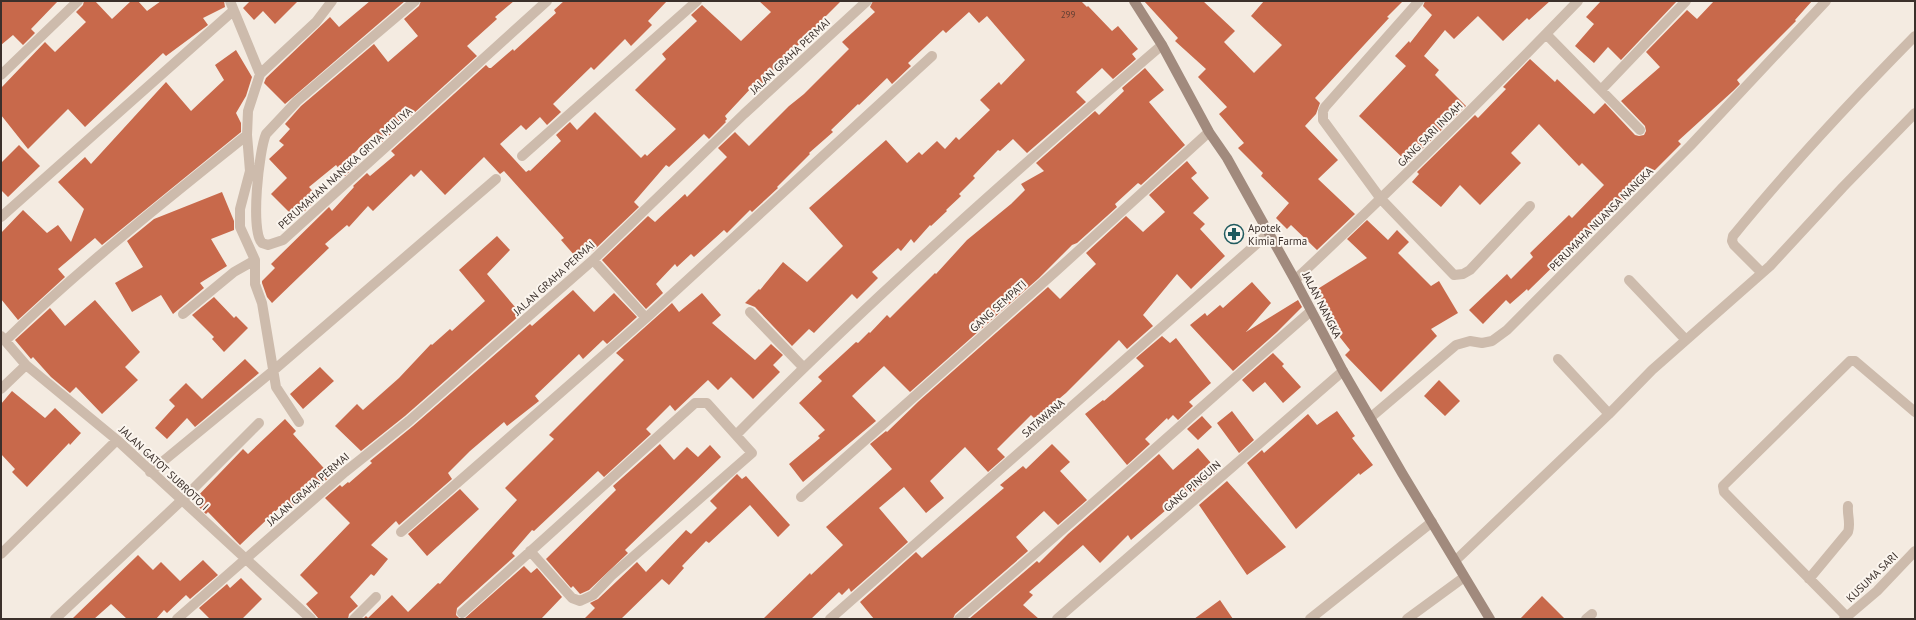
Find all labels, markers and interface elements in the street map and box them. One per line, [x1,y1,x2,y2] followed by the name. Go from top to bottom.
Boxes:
[1061,9,1075,20] house number: 299
[746,15,833,98] street label: JALAN GRAHA PERMAI
[1394,98,1466,170] street label: GANG SARI INDAH
[275,104,415,232] street label: PERUMAHAN NANGKA GRIYA MULIYA
[1546,164,1656,274] street label: PERUMAHA NUANSA NANGKA
[1248,221,1307,248] place label: Apotek Kimia Farma
[1223,223,1245,245] pharmacy icon: Apotek Kimia Farma
[510,238,598,319] street label: JALAN GRAHA PERMAI
[1299,268,1345,341] street label: JALAN NANGKA
[967,277,1029,335] street label: GANG SEMPATI
[1019,395,1068,440] street label: SATAWANA
[116,422,212,513] street label: JALAN GATOT SUBROTO I
[263,449,352,529] street label: JALAN GRAHA PERMAI
[1160,457,1224,515] street label: GANG PINGUIN
[1843,549,1901,605] street label: KUSUMA SARI

